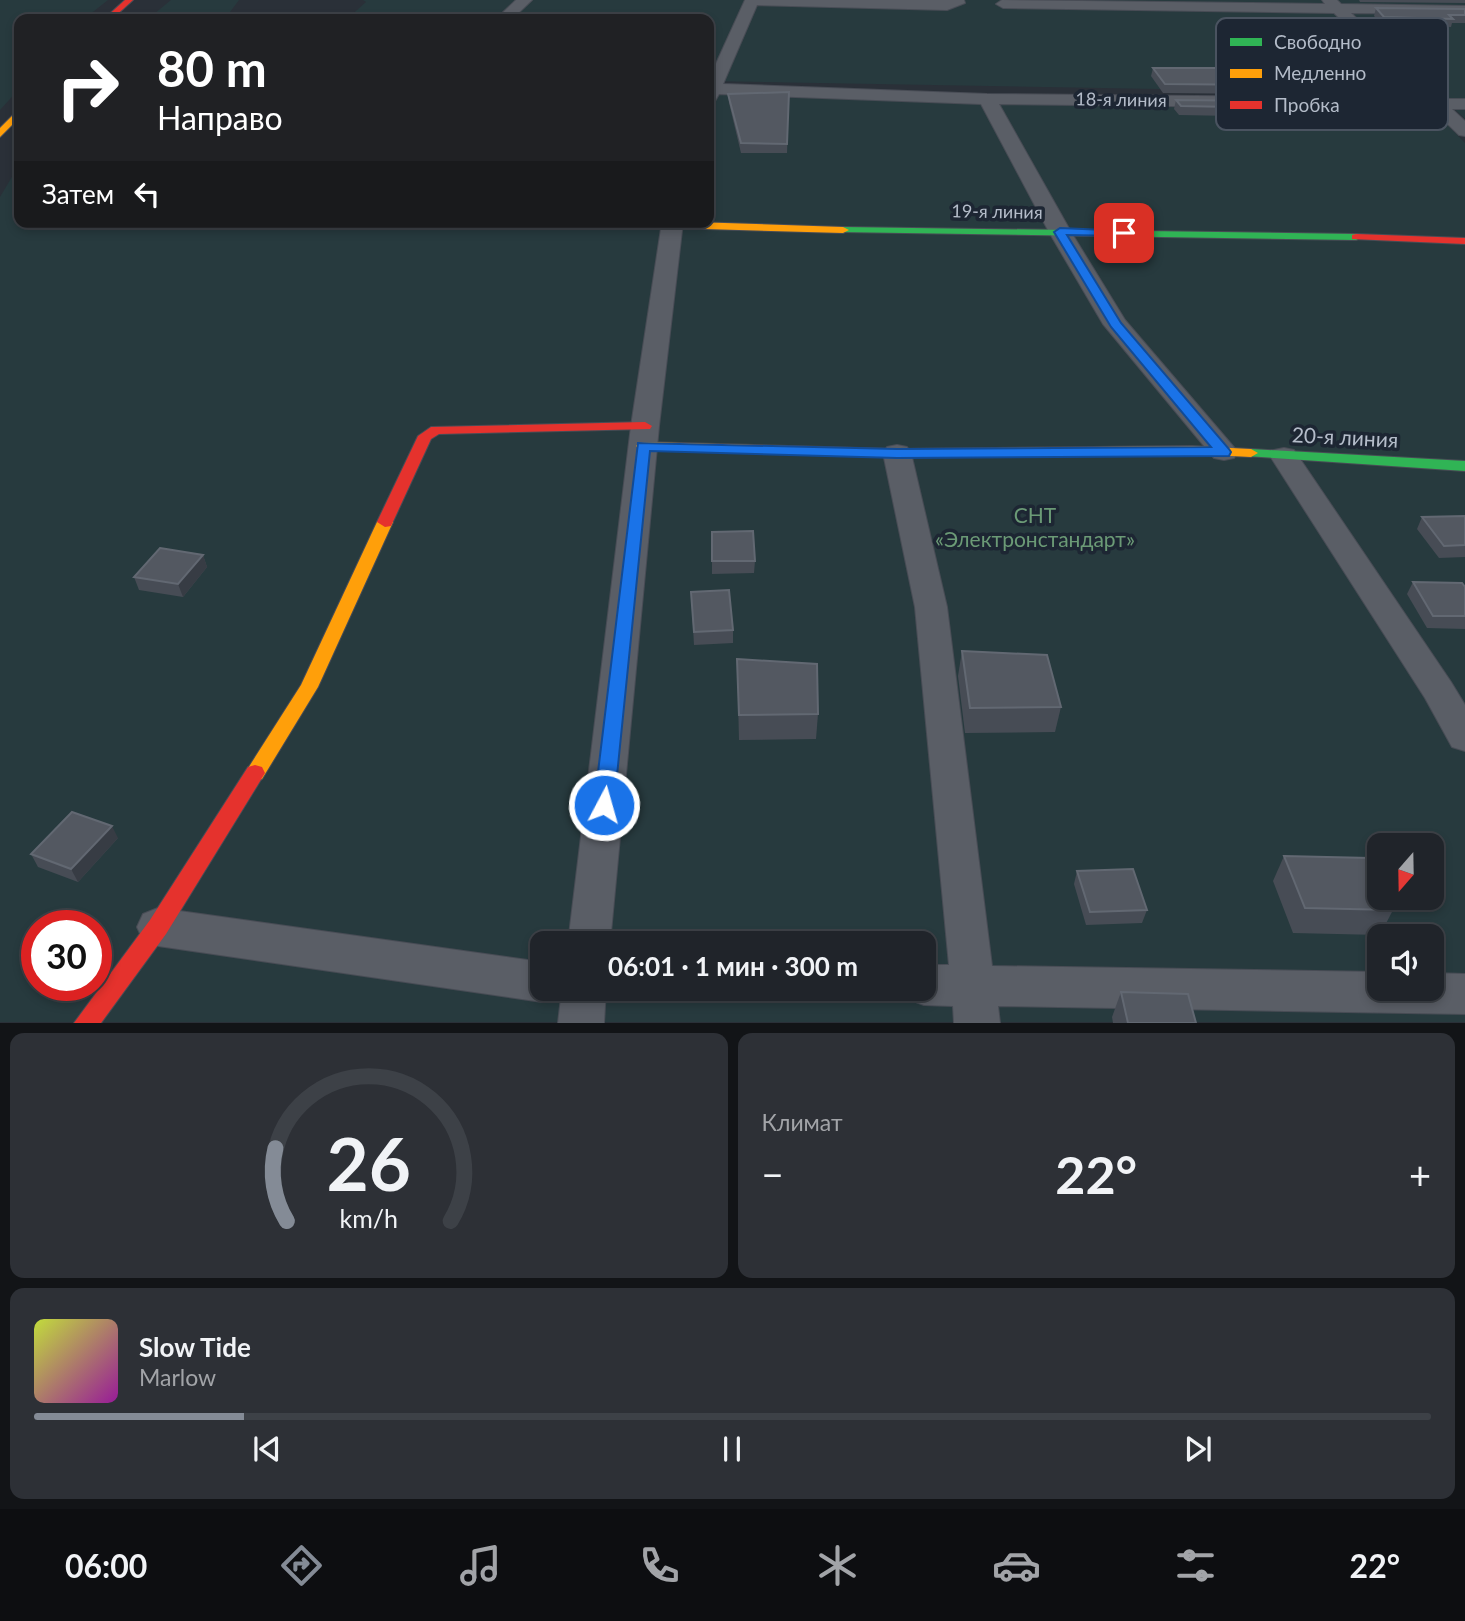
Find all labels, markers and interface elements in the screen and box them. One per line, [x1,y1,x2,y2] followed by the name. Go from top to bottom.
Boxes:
[1216,18,1448,130] legend
[1274,30,1362,53] text: Свободно
[157,39,267,97] text: 80 m
[42,42,133,133] icon: right
[1274,61,1366,84] text: Медленно
[1075,87,1167,111] street label: 18-я линия
[1274,93,1340,116] text: Пробка
[157,98,283,137] text: Направо
[128,175,166,213] icon: left
[42,178,114,210] text: Затем
[951,199,1043,223] street label: 19-я линия
[1094,203,1154,263] pin
[1105,214,1143,252] icon: arrive
[1291,421,1399,452] street label: 20-я линия
[935,502,1135,551] park label: СНТ «Электронстандарт»
[567,768,641,842] position arrow
[1367,833,1444,910] north arrow
[1367,833,1444,1001] map controls
[21,910,112,1001] speed limit sign: 30
[1367,924,1444,1001] button: sound
[608,950,858,982] text: 06:01 · 1 мин · 300 m
[762,1108,843,1136] text: Климат
[327,1120,411,1208] text: 26
[1055,1143,1137,1205] text: 22°
[762,1151,784,1197] text: −
[1409,1151,1431,1197] text: +
[339,1203,398,1233] text: km/h
[139,1331,251,1363] text: Slow Tide
[139,1363,216,1391] text: Marlow
[248,1430,286,1468] icon: previous
[713,1430,751,1468] icon: pause
[1179,1430,1217,1468] icon: next
[277,1541,326,1590] icon: directions
[456,1541,505,1590] icon: music
[635,1541,684,1590] icon: phone
[813,1541,862,1590] icon: climate
[992,1541,1041,1590] icon: car
[1171,1541,1220,1590] icon: filters
[65,1546,147,1585] text: 06:00
[1350,1546,1400,1585] text: 22°

